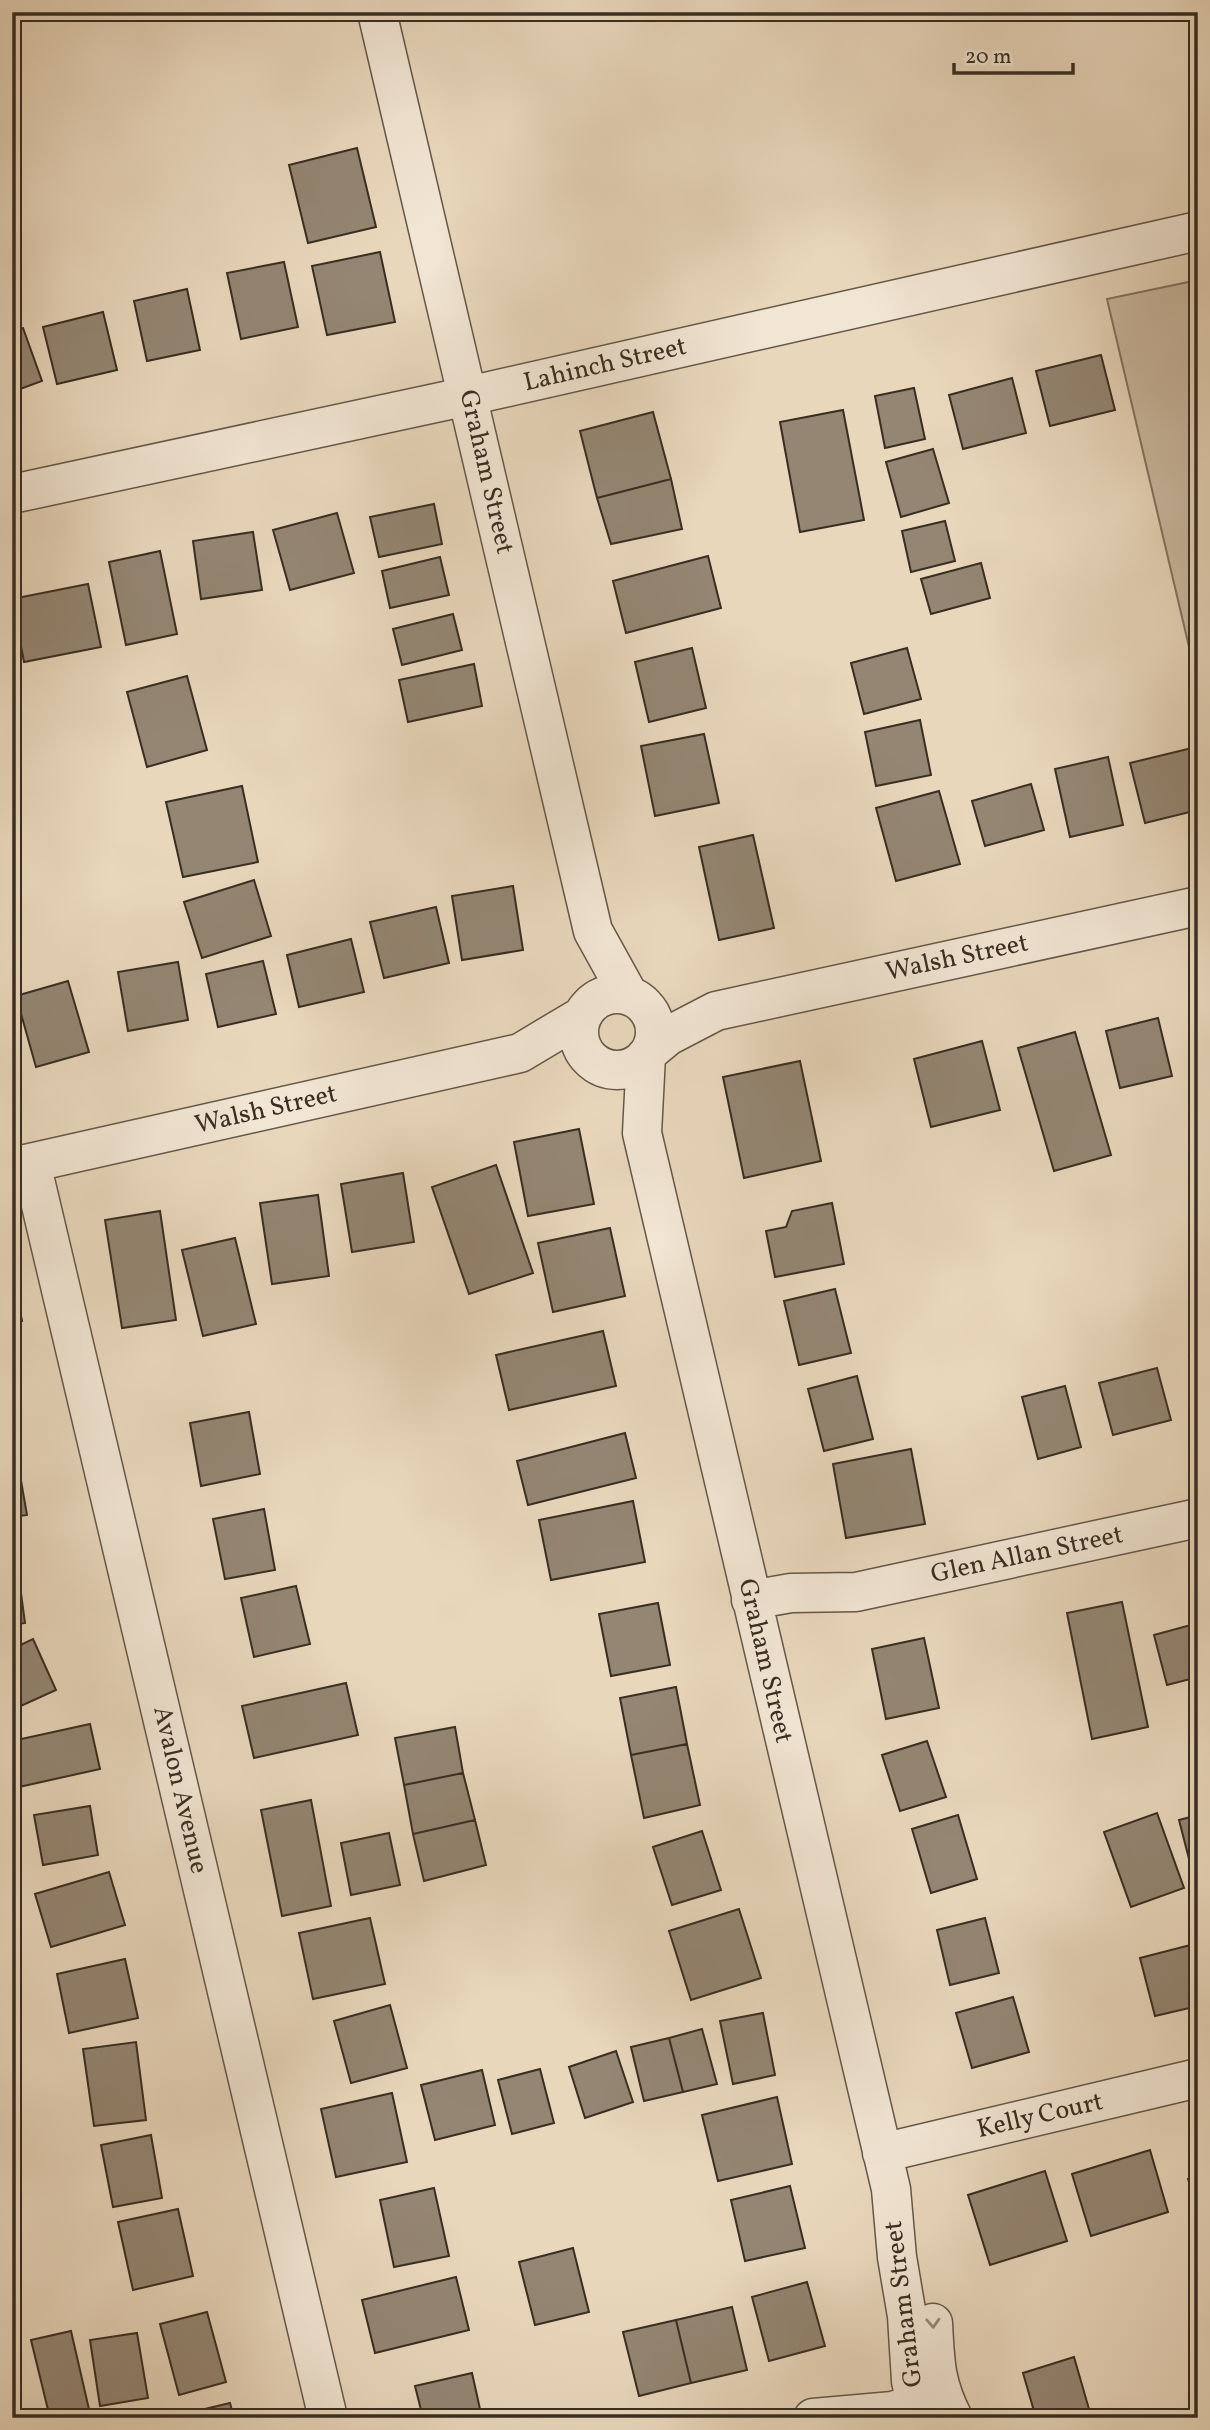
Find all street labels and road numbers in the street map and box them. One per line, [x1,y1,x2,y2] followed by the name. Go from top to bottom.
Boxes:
[520,329,690,401] street label: Lahinch Street
[450,386,522,558] street label: Graham Street
[882,925,1032,991] street label: Walsh Street
[191,1076,341,1144] street label: Walsh Street
[928,1517,1126,1593] street label: Glen Allan Street
[729,1575,801,1747] street label: Graham Street
[143,1703,217,1877] street label: Avalon Avenue
[973,2084,1107,2148] street label: Kelly Court
[876,2219,932,2389] street label: Graham Street

